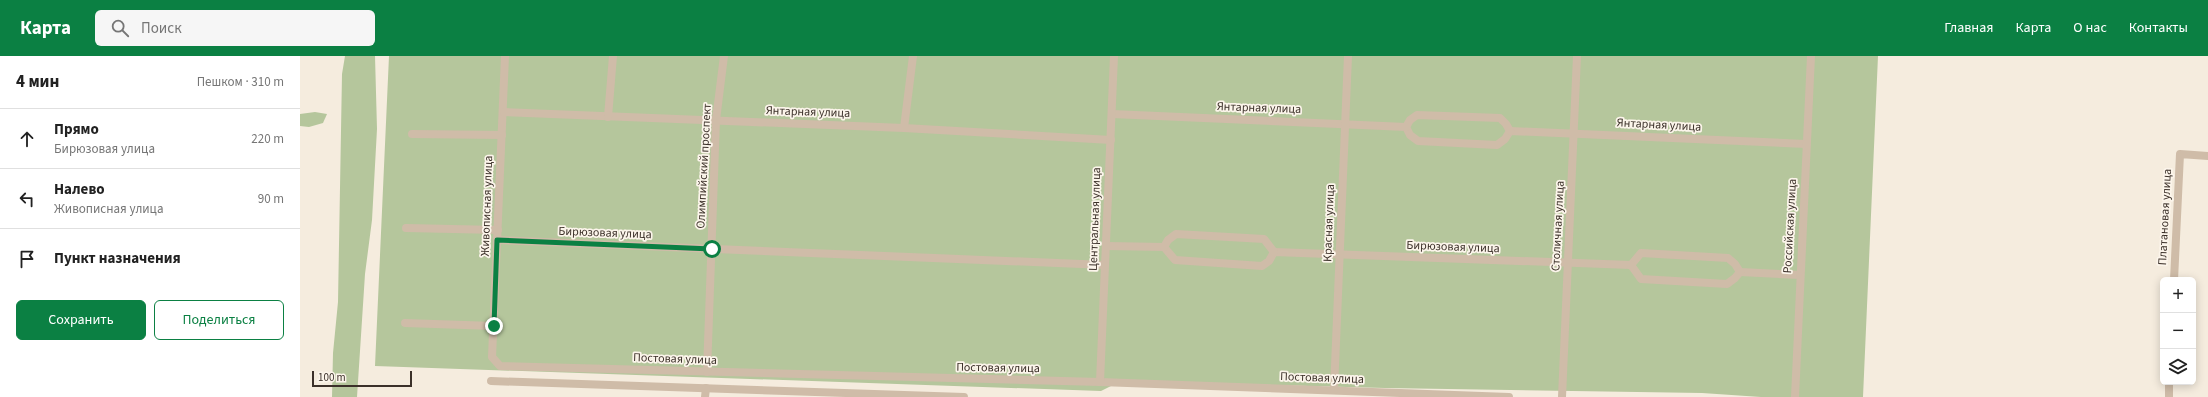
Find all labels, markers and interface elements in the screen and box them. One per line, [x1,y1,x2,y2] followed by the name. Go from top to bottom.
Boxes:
[95,10,375,46] search box
[20,15,71,42] text: Карта
[109,17,131,39] icon: search
[141,18,182,39] text: Поиск
[1944,18,1993,38] text: Главная
[2015,18,2051,38] text: Карта
[2073,18,2107,38] text: О нас
[2129,18,2188,38] text: Контакты
[16,70,59,94] text: 4 мин
[197,73,284,91] text: Пешком · 310 m
[1216,98,1302,118] street label: Янтарная улица
[765,102,851,122] street label: Янтарная улица
[692,103,716,229] street label: Олимпийский проспект
[1616,114,1702,136] street label: Янтарная улица
[54,119,99,140] text: Прямо
[16,128,38,150] icon: ahead
[251,130,284,148] text: 220 m
[54,140,155,158] text: Бирюзовая улица
[477,155,497,257] street label: Живописная улица
[1085,167,1105,271] street label: Центральная улица
[2154,168,2176,266] street label: Платановая улица
[1779,178,1801,274] street label: Российская улица
[54,179,105,200] text: Налево
[1547,180,1569,272] street label: Столичная улица
[1319,184,1339,262] street label: Красная улица
[16,188,38,210] icon: left
[258,190,284,208] text: 90 m
[54,200,163,218] text: Живописная улица
[558,223,652,243] street label: Бирюзовая улица
[1406,237,1500,257] street label: Бирюзовая улица
[703,240,721,258] route start
[16,248,38,270] icon: arrive
[54,248,181,269] text: Пункт назначения
[2160,277,2196,385] map controls
[2160,277,2196,313] button: +
[16,300,146,340] button: Сохранить
[154,300,284,340] button: Поделиться
[2160,313,2196,349] button: −
[485,317,503,335] route end
[633,349,717,369] street label: Постовая улица
[2160,349,2196,385] button: layers
[956,359,1040,377] street label: Постовая улица
[1280,368,1364,388] street label: Постовая улица
[312,369,412,388] scale bar
[318,370,346,385] text: 100 m

